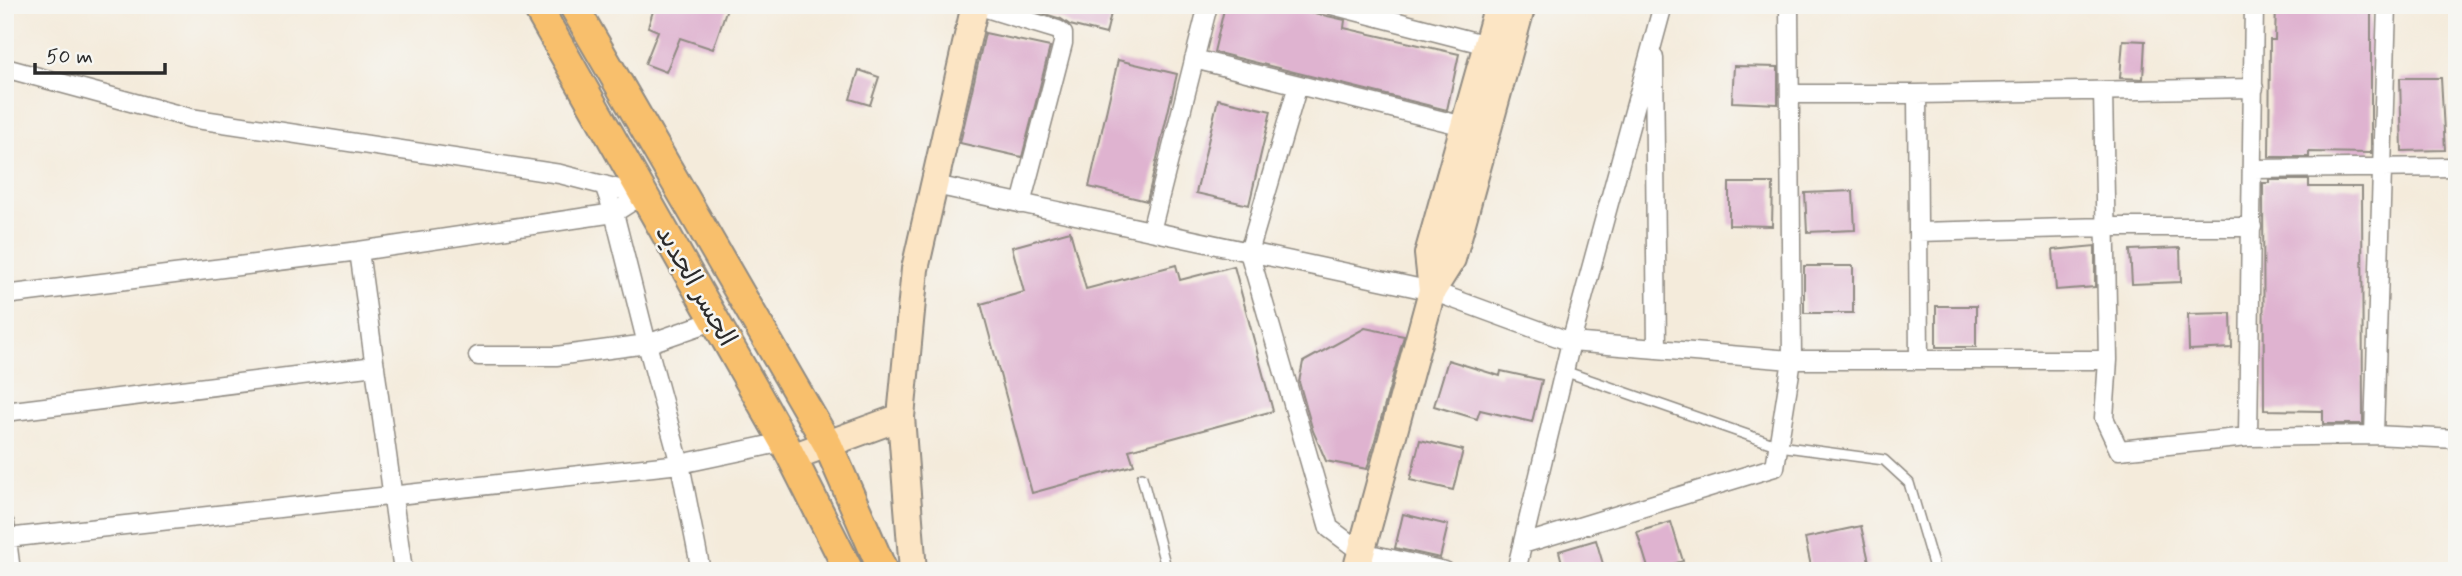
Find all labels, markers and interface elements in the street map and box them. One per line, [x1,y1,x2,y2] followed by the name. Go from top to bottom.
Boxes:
[35,32,164,76] scale bar
[46,43,93,71] text: 50 m
[646,219,744,353] street label: الجسر الجديد

